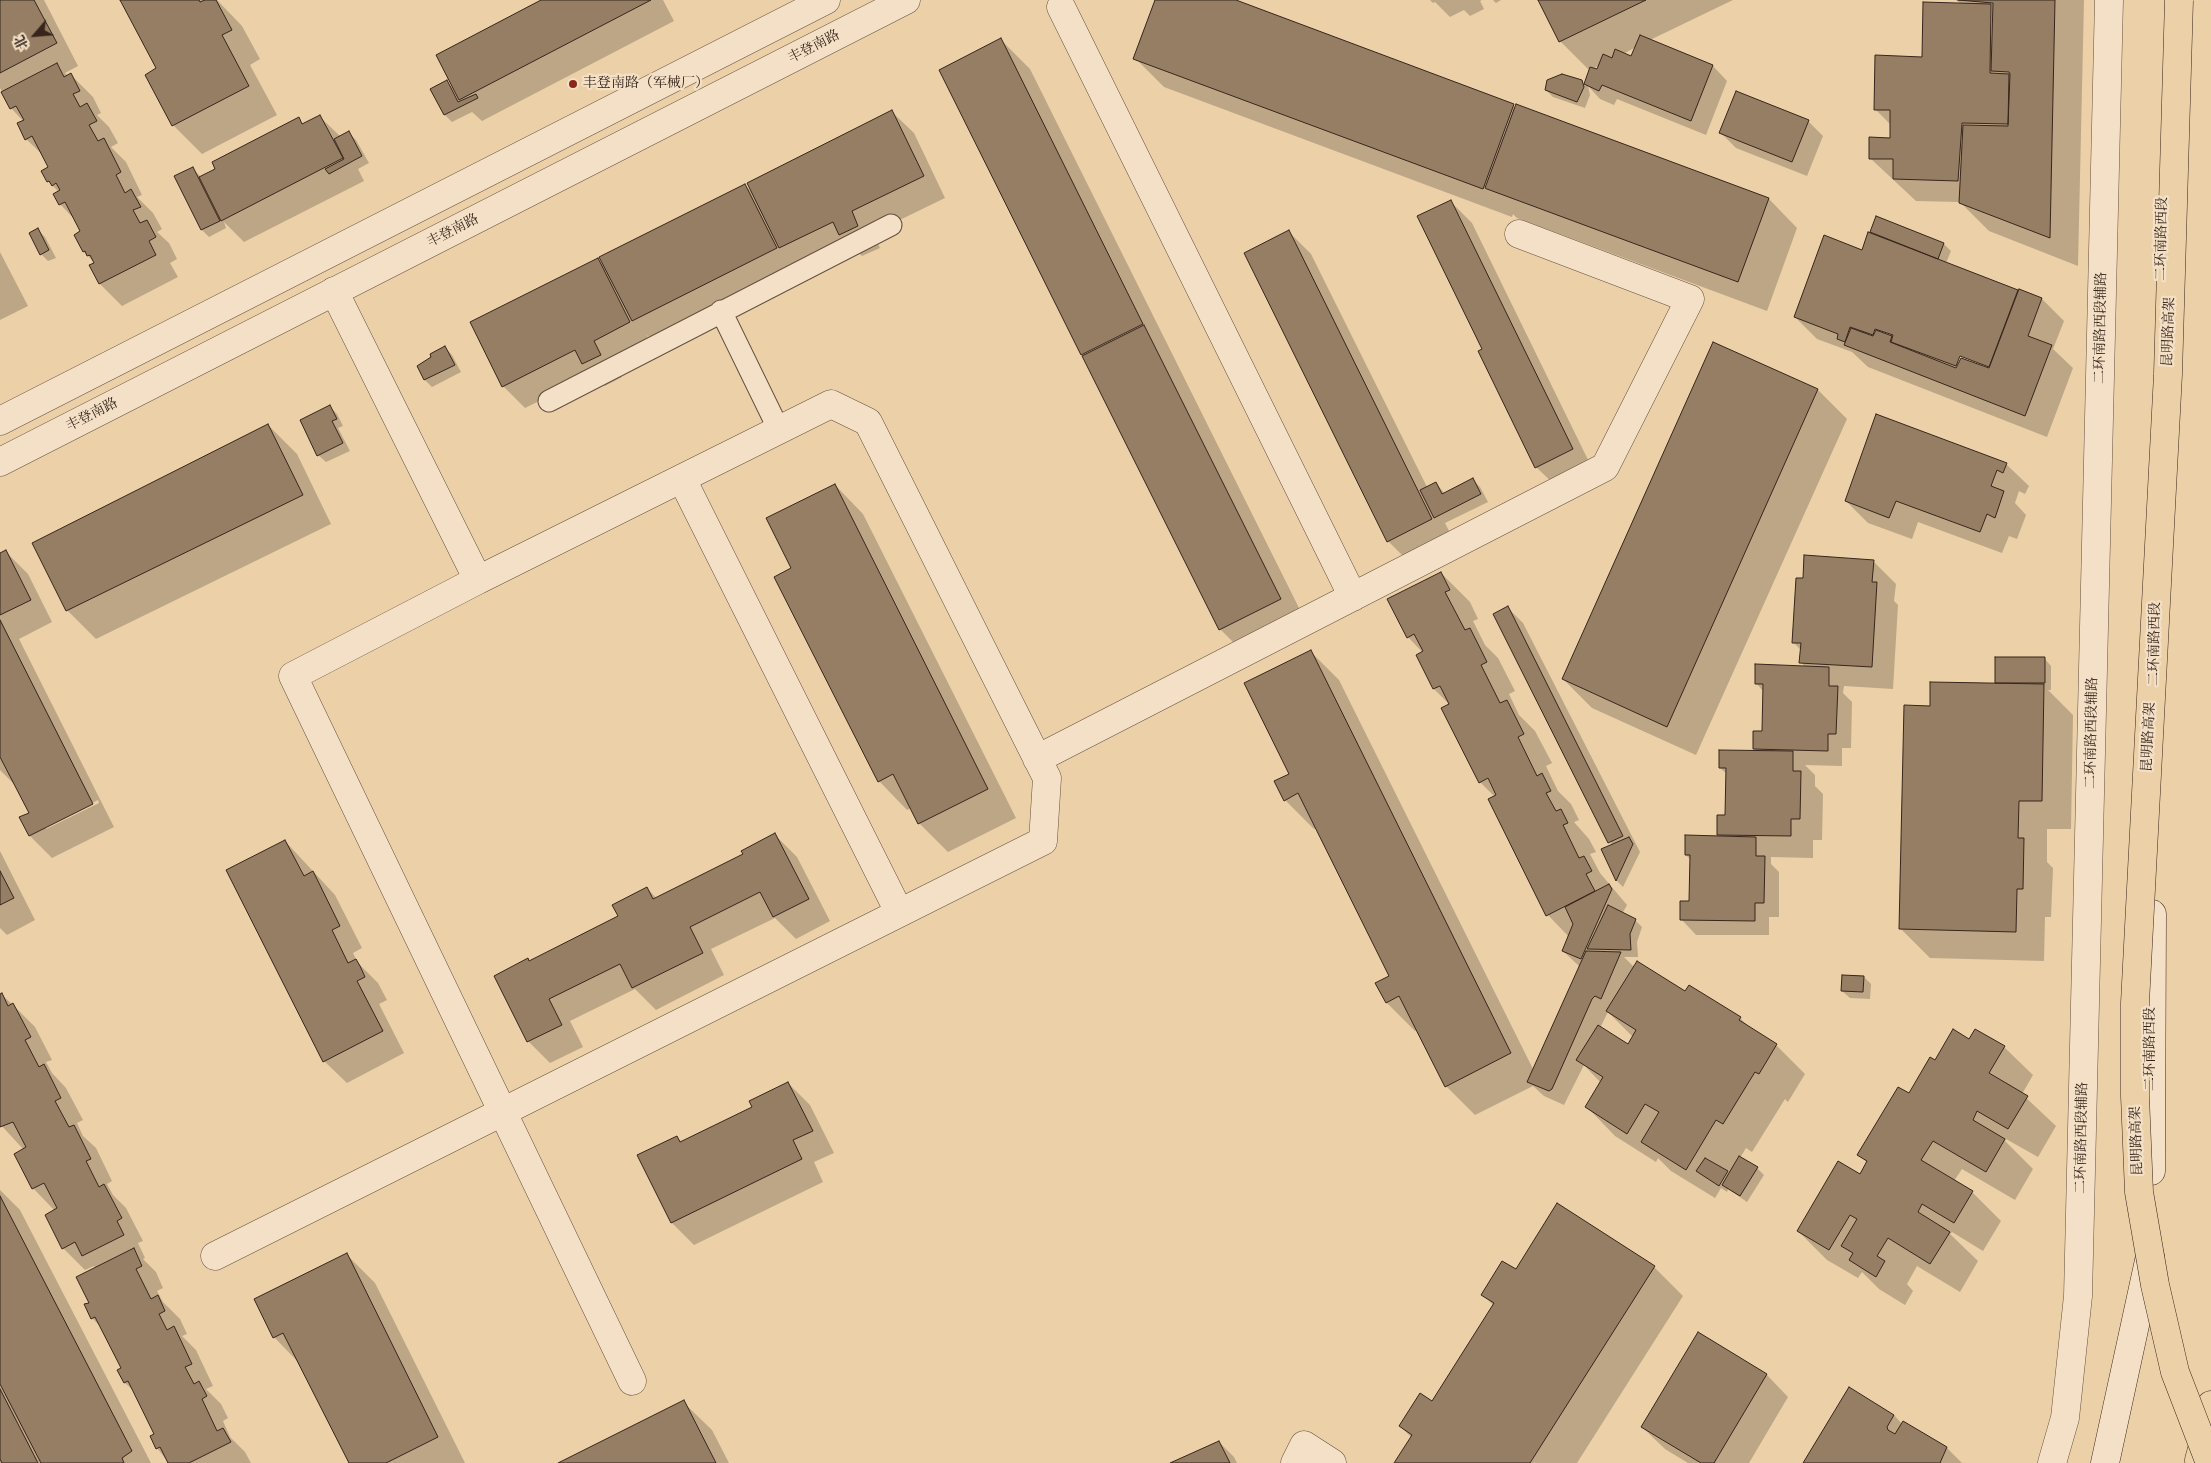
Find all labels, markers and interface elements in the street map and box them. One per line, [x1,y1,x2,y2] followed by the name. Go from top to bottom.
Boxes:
[10,10,60,60] north arrow
[785,27,843,67] street label: 丰登南路
[10,32,32,52] text: 北
[583,76,709,92] place label: 丰登南路（军械厂）
[567,78,579,90] marker: 丰登南路（军械厂）
[2153,197,2171,281] street label: 二环南路西段
[424,211,482,251] street label: 丰登南路
[2092,272,2110,384] street label: 二环南路西段辅路
[2159,297,2179,367] street label: 昆明路高架
[63,395,121,435] street label: 丰登南路
[2146,602,2164,686] street label: 二环南路西段
[2083,677,2101,789] street label: 二环南路西段辅路
[2139,702,2159,772] street label: 昆明路高架
[2143,1007,2159,1091] street label: 二环南路西段
[2073,1082,2091,1194] street label: 二环南路西段辅路
[2127,1106,2147,1176] street label: 昆明路高架

